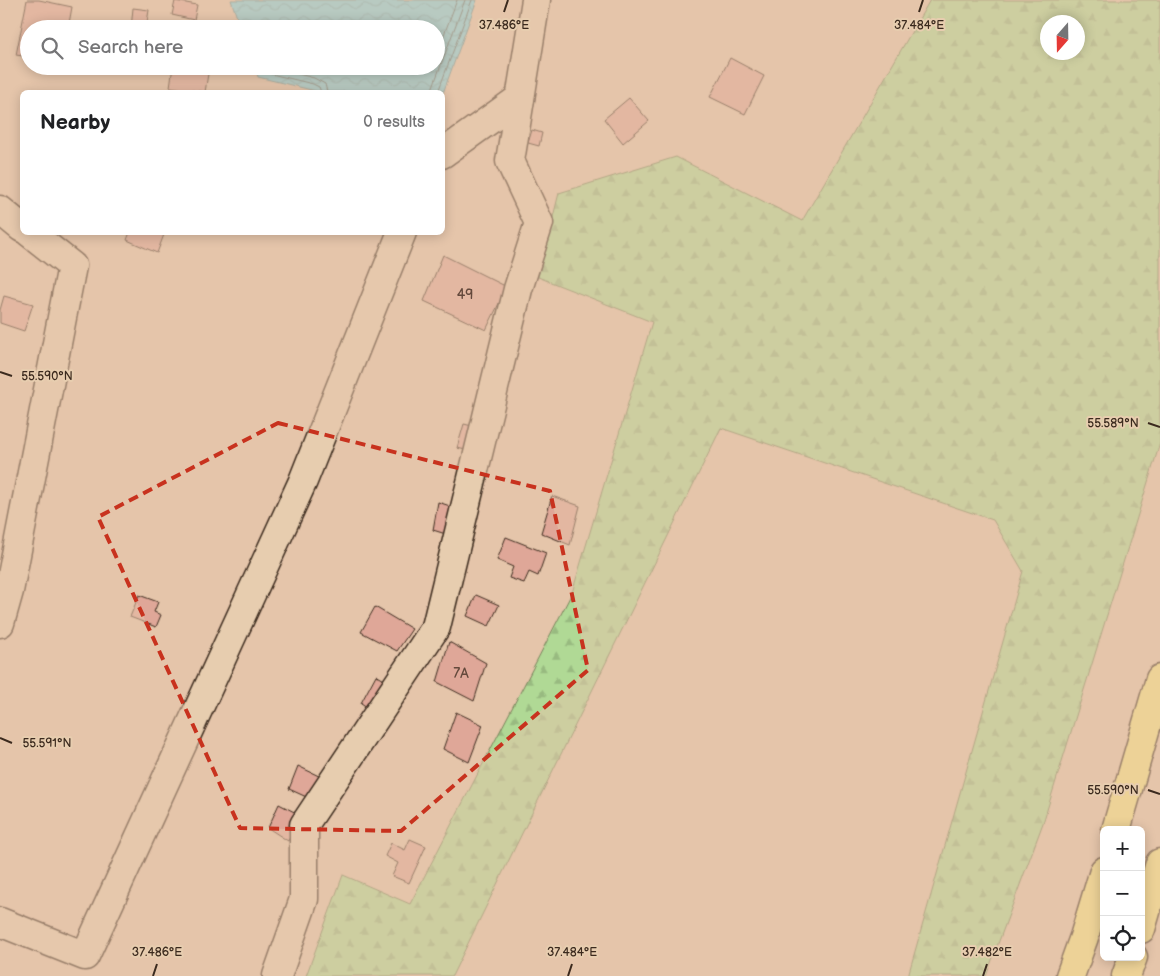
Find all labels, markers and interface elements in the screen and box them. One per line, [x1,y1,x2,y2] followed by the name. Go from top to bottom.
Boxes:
[1040,15,1085,60] north arrow
[479,18,529,33] text: 37.486°E
[894,18,944,33] text: 37.484°E
[20,20,445,75] search box
[38,34,66,62] icon: search
[78,36,183,59] text: Search here
[40,110,110,135] text: Nearby
[363,113,425,132] text: 0 results
[457,286,473,303] house number: 49
[21,369,73,384] text: 55.590°N
[1087,416,1139,431] text: 55.589°N
[453,665,469,682] house number: 7А
[22,736,72,751] text: 55.591°N
[1087,783,1139,798] text: 55.590°N
[1100,826,1145,961] map controls
[1100,826,1145,871] button: +
[1100,871,1145,916] button: −
[1100,916,1145,961] button: locate
[132,945,182,960] text: 37.486°E
[547,945,597,960] text: 37.484°E
[962,945,1012,960] text: 37.482°E

